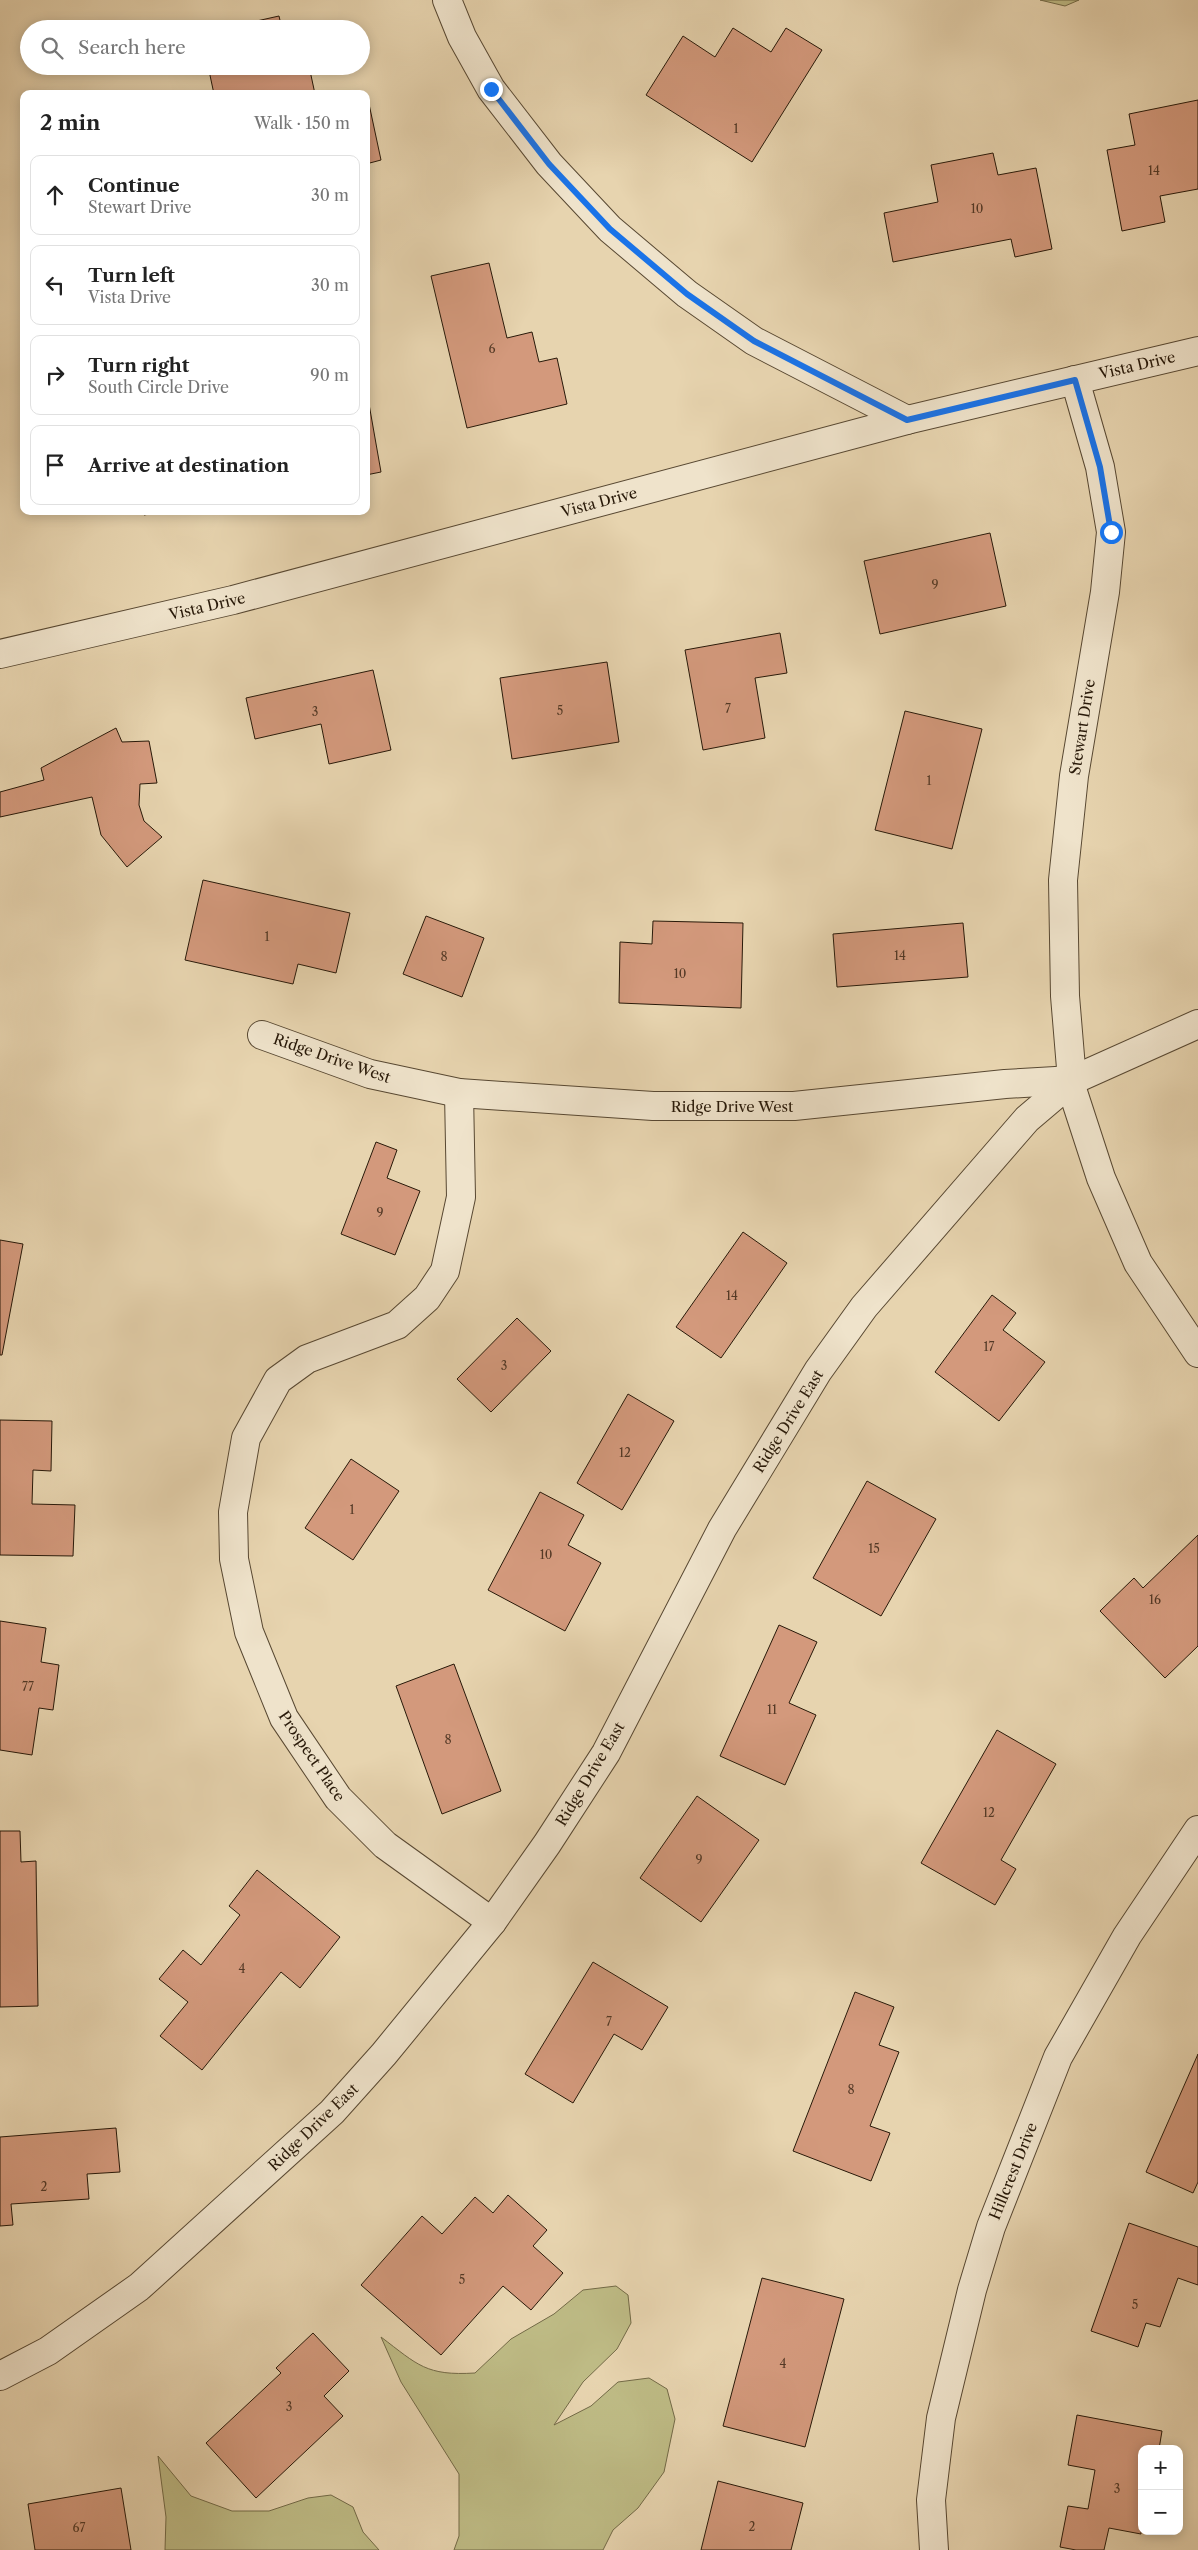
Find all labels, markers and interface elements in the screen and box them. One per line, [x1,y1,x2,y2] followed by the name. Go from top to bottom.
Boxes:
[20,20,370,75] search box
[38,34,66,62] icon: search
[78,36,186,59] text: Search here
[480,78,503,101] route end
[40,110,100,135] text: 2 min
[254,113,350,133] text: Walk · 150 m
[733,121,739,136] house number: 1
[1148,163,1160,178] house number: 14
[88,174,180,197] text: Continue
[41,181,69,209] icon: ahead
[311,185,349,205] text: 30 m
[88,197,191,217] text: Stewart Drive
[971,201,983,216] house number: 10
[88,264,175,287] text: Turn left
[41,271,69,299] icon: left
[311,275,349,295] text: 30 m
[88,287,171,307] text: Vista Drive
[488,341,496,356] house number: 6
[1096,347,1177,383] street label: Vista Drive
[88,354,189,377] text: Turn right
[41,361,69,389] icon: right
[310,365,349,385] text: 90 m
[88,377,229,397] text: South Circle Drive
[41,451,69,479] icon: arrive
[88,454,289,477] text: Arrive at destination
[558,483,639,522] street label: Vista Drive
[1100,521,1123,544] route start
[931,577,939,592] house number: 9
[166,588,247,624] street label: Vista Drive
[1065,678,1099,776] street label: Stewart Drive
[725,701,731,716] house number: 7
[557,703,563,718] house number: 5
[312,704,318,719] house number: 3
[926,773,932,788] house number: 1
[264,929,270,944] house number: 1
[894,948,906,963] house number: 14
[440,949,448,964] house number: 8
[674,966,686,981] house number: 10
[271,1029,394,1087] street label: Ridge Drive West
[671,1097,794,1116] street label: Ridge Drive West
[376,1205,384,1220] house number: 9
[726,1288,738,1303] house number: 14
[984,1339,995,1354] house number: 17
[501,1358,507,1373] house number: 3
[749,1365,828,1476] street label: Ridge Drive East
[619,1445,631,1460] house number: 12
[349,1502,355,1517] house number: 1
[868,1541,880,1556] house number: 15
[540,1547,552,1562] house number: 10
[1149,1592,1161,1607] house number: 16
[22,1679,34,1694] house number: 77
[767,1702,777,1717] house number: 11
[275,1707,349,1805] street label: Prospect Place
[551,1718,629,1829] street label: Ridge Drive East
[444,1732,452,1747] house number: 8
[983,1805,995,1820] house number: 12
[695,1852,703,1867] house number: 9
[239,1961,246,1976] house number: 4
[606,2014,612,2029] house number: 7
[264,2079,362,2175] street label: Ridge Drive East
[847,2082,855,2097] house number: 8
[985,2119,1041,2223] street label: Hillcrest Drive
[41,2179,48,2194] house number: 2
[459,2272,465,2287] house number: 5
[1132,2297,1138,2312] house number: 5
[780,2356,787,2371] house number: 4
[286,2399,292,2414] house number: 3
[1138,2445,1183,2535] map controls
[1138,2445,1183,2490] button: +
[1114,2481,1120,2496] house number: 3
[1138,2490,1183,2535] button: −
[749,2519,756,2534] house number: 2
[73,2520,85,2535] house number: 67

